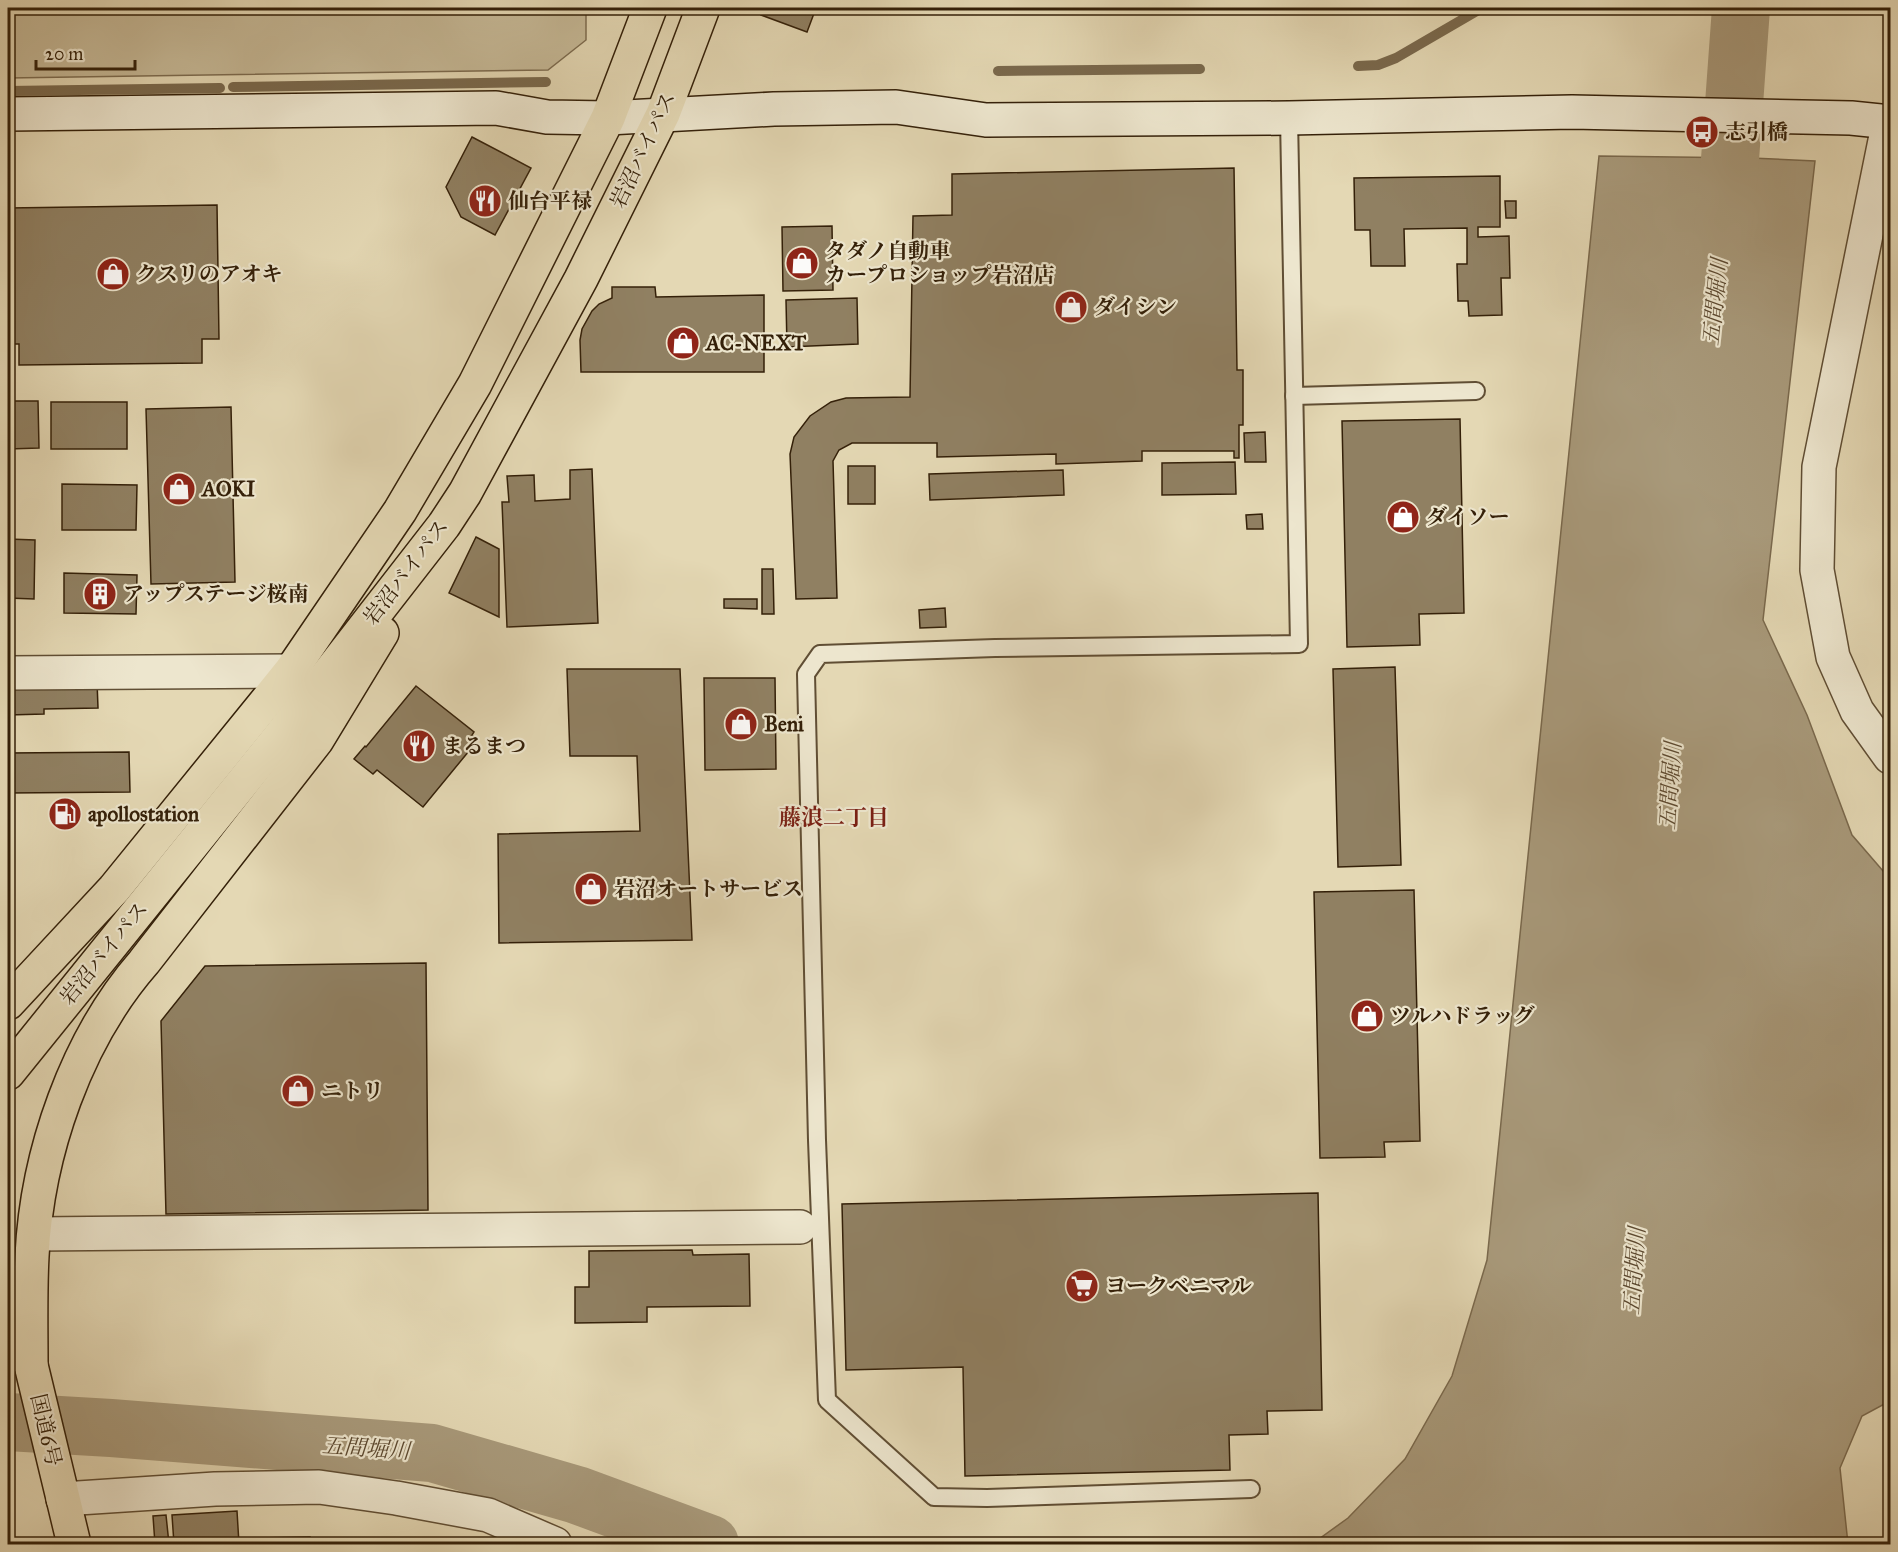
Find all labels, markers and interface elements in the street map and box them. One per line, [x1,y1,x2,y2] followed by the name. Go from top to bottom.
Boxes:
[36,33,135,71] scale bar
[45,43,83,65] text: 20 m
[605,88,681,212] street label: 岩沼バイパス
[1684,114,1720,150] bus stop icon: 志引橋
[1725,119,1788,145] place label: 志引橋
[467,183,503,219] restaurant icon: 仙台平禄
[508,188,592,214] place label: 仙台平禄
[825,238,1055,288] place label: タダノ自動車 カープロショップ岩沼店
[784,245,820,281] shop icon: タダノ自動車 カープロショップ岩沼店
[1697,255,1733,347] water label: 五間堀川
[95,256,131,292] shop icon: クスリのアオキ
[136,261,283,287] place label: クスリのアオキ
[1053,289,1089,325] shop icon: ダイシン
[1094,294,1177,320] place label: ダイシン
[665,325,701,361] shop icon: AC-NEXT
[704,330,807,356] place label: AC-NEXT
[161,471,197,507] shop icon: AOKI
[200,476,255,502] place label: AOKI
[1385,499,1421,535] shop icon: ダイソー
[1426,504,1510,530] place label: ダイソー
[358,514,454,630] street label: 岩沼バイパス
[82,576,118,612] building icon: アップステージ桜南
[123,581,309,607] place label: アップステージ桜南
[723,706,759,742] shop icon: Beni
[764,711,804,737] place label: Beni
[401,728,437,764] restaurant icon: まるまつ
[442,733,526,759] place label: まるまつ
[1653,739,1687,831] water label: 五間堀川
[47,796,83,832] fuel station icon: apollostation
[88,801,200,827] place label: apollostation
[779,804,889,831] district label: 藤浪二丁目
[573,871,609,907] shop icon: 岩沼オートサービス
[614,876,803,902] place label: 岩沼オートサービス
[54,896,154,1010] street label: 岩沼バイパス
[1349,998,1385,1034] shop icon: ツルハドラッグ
[1390,1003,1535,1029] place label: ツルハドラッグ
[280,1073,316,1109] shop icon: ニトリ
[321,1078,384,1104] place label: ニトリ
[1617,1224,1651,1316] water label: 五間堀川
[1064,1268,1100,1304] supermarket icon: ヨークベニマル
[1105,1273,1252,1299] place label: ヨークベニマル
[25,1391,67,1469] street label: 国道6号
[321,1431,413,1465] water label: 五間堀川

